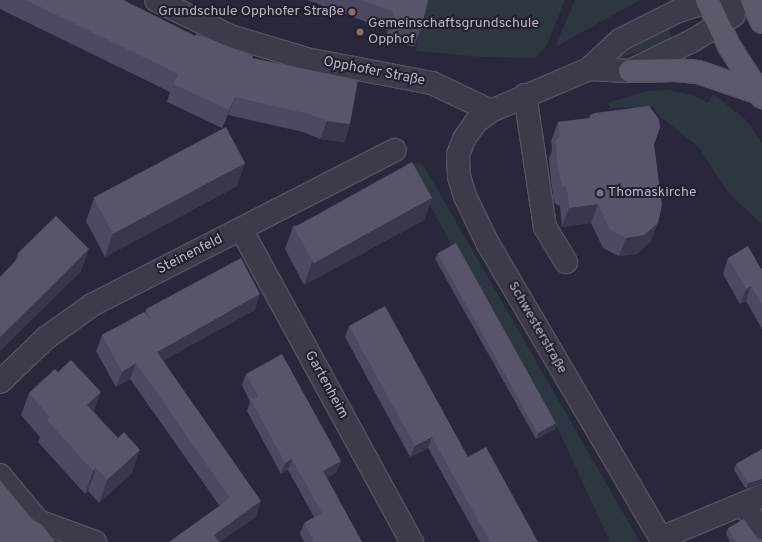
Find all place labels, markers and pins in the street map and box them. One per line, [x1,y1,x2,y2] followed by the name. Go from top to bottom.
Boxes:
[158,4,344,20] place label: Grundschule Opphofer Straße
[347,7,357,17] marker: Grundschule Opphofer Straße
[368,16,539,48] place label: Gemeinschaftsgrundschule Opphof
[355,27,365,37] marker: Gemeinschaftsgrundschule Opphof
[608,185,697,201] place label: Thomaskirche
[595,188,605,198] marker: Thomaskirche

